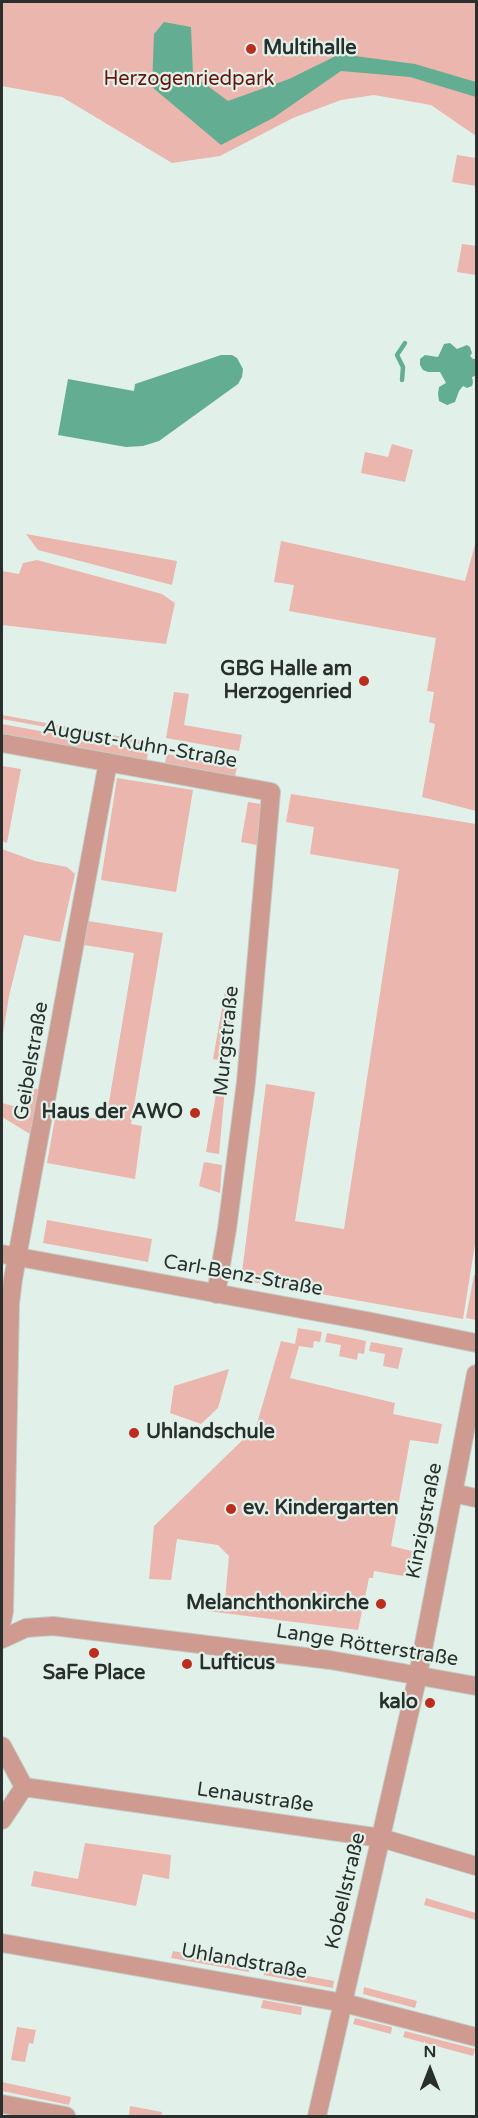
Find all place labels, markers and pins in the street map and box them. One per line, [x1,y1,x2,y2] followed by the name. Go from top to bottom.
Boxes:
[263,37,357,61] place label: Multihalle
[244,42,258,56] marker: Multihalle
[220,658,352,705] place label: GBG Halle am Herzogenried
[357,674,371,688] marker: GBG Halle am Herzogenried
[42,1101,183,1125] place label: Haus der AWO
[188,1106,202,1120] marker: Haus der AWO
[146,1421,275,1445] place label: Uhlandschule
[127,1426,141,1440] marker: Uhlandschule
[243,1497,399,1521] place label: ev. Kindergarten
[224,1502,238,1516] marker: ev. Kindergarten
[186,1592,369,1616] place label: Melanchthonkirche
[374,1597,388,1611] marker: Melanchthonkirche
[87,1646,101,1660] marker: SaFe Place
[199,1652,275,1676] place label: Lufticus
[180,1657,194,1671] marker: Lufticus
[43,1662,145,1686] place label: SaFe Place
[379,1691,418,1715] place label: kalo
[423,1696,437,1710] marker: kalo

